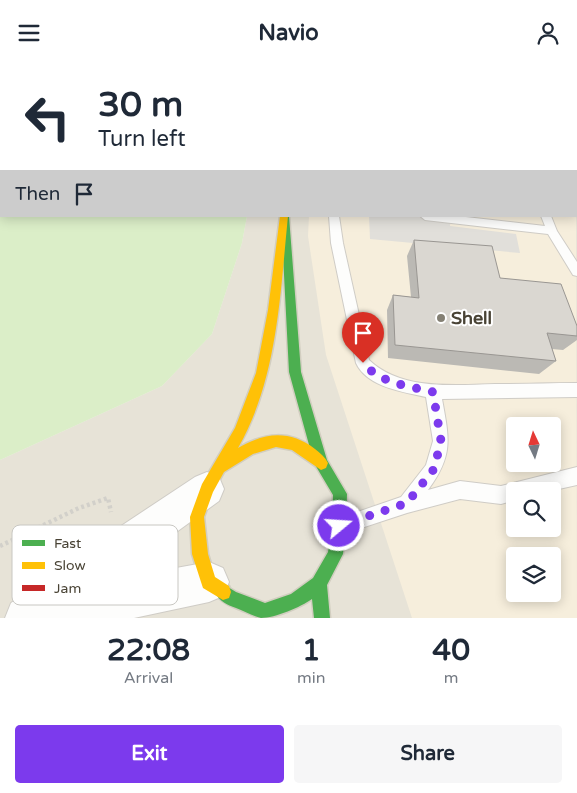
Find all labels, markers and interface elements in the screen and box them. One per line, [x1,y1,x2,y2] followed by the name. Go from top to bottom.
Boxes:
[15,19,43,47] icon: menu
[534,19,562,47] icon: person
[258,20,319,46] text: Navio
[98,84,183,126] text: 30 m
[15,85,80,150] icon: left
[98,126,186,152] text: Turn left
[70,180,98,208] icon: arrive
[15,183,60,205] text: Then
[451,307,492,329] place label: Shell
[342,312,384,363] pin
[435,312,447,324] marker: Shell
[349,319,377,347] icon: arrive
[506,417,561,473] north arrow
[506,417,561,602] map controls
[506,482,561,537] button: search
[312,499,364,551] position arrow
[12,525,178,605] legend
[54,535,82,552] text: Fast
[506,547,561,602] button: layers
[54,557,86,574] text: Slow
[54,580,81,597] text: Jam
[107,632,190,669] text: 22:08
[302,632,321,669] text: 1
[432,632,470,669] text: 40
[124,668,173,688] text: Arrival
[297,668,325,688] text: min
[444,668,459,688] text: m
[15,725,284,783] button: Exit
[294,725,562,783] button: Share

